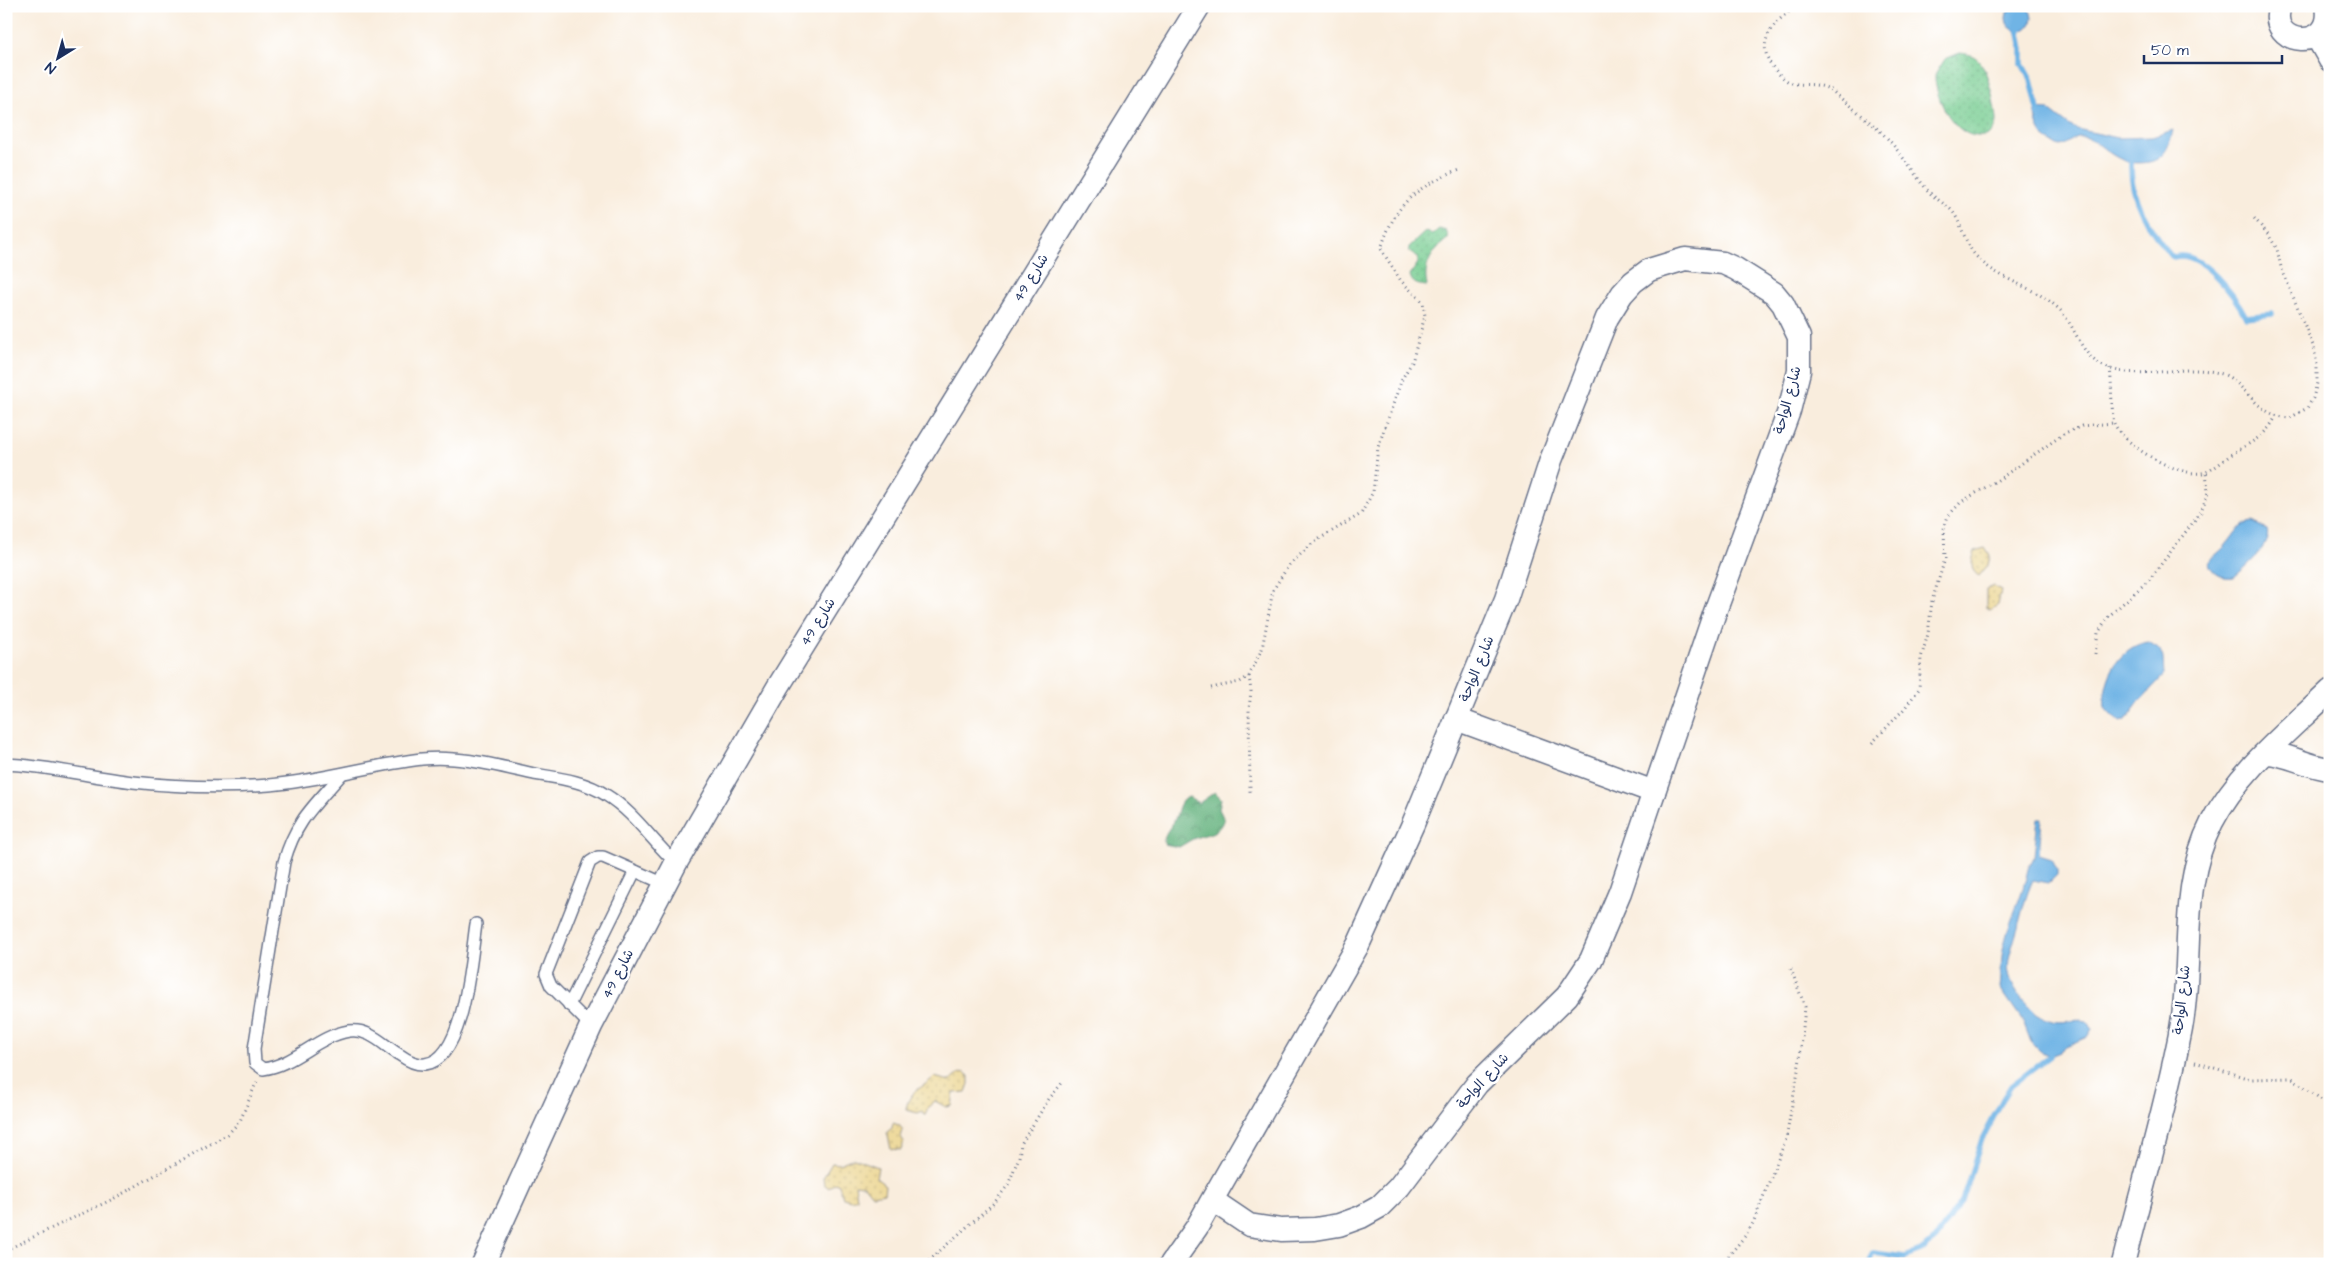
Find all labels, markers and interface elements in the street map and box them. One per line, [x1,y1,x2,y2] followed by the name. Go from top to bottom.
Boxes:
[32,32,82,82] north arrow
[2144,32,2281,64] scale bar
[2151,40,2189,61] text: 50 m
[41,57,60,78] text: N
[1008,250,1054,306] street label: شارع 49
[1769,364,1807,436] street label: شارع الواحة
[795,594,841,650] street label: شارع 49
[1455,633,1499,705] street label: شارع الواحة
[597,946,639,1002] street label: شارع 49
[2168,964,2196,1036] street label: شارع الواحة
[1452,1048,1514,1114] street label: شارع الواحة

